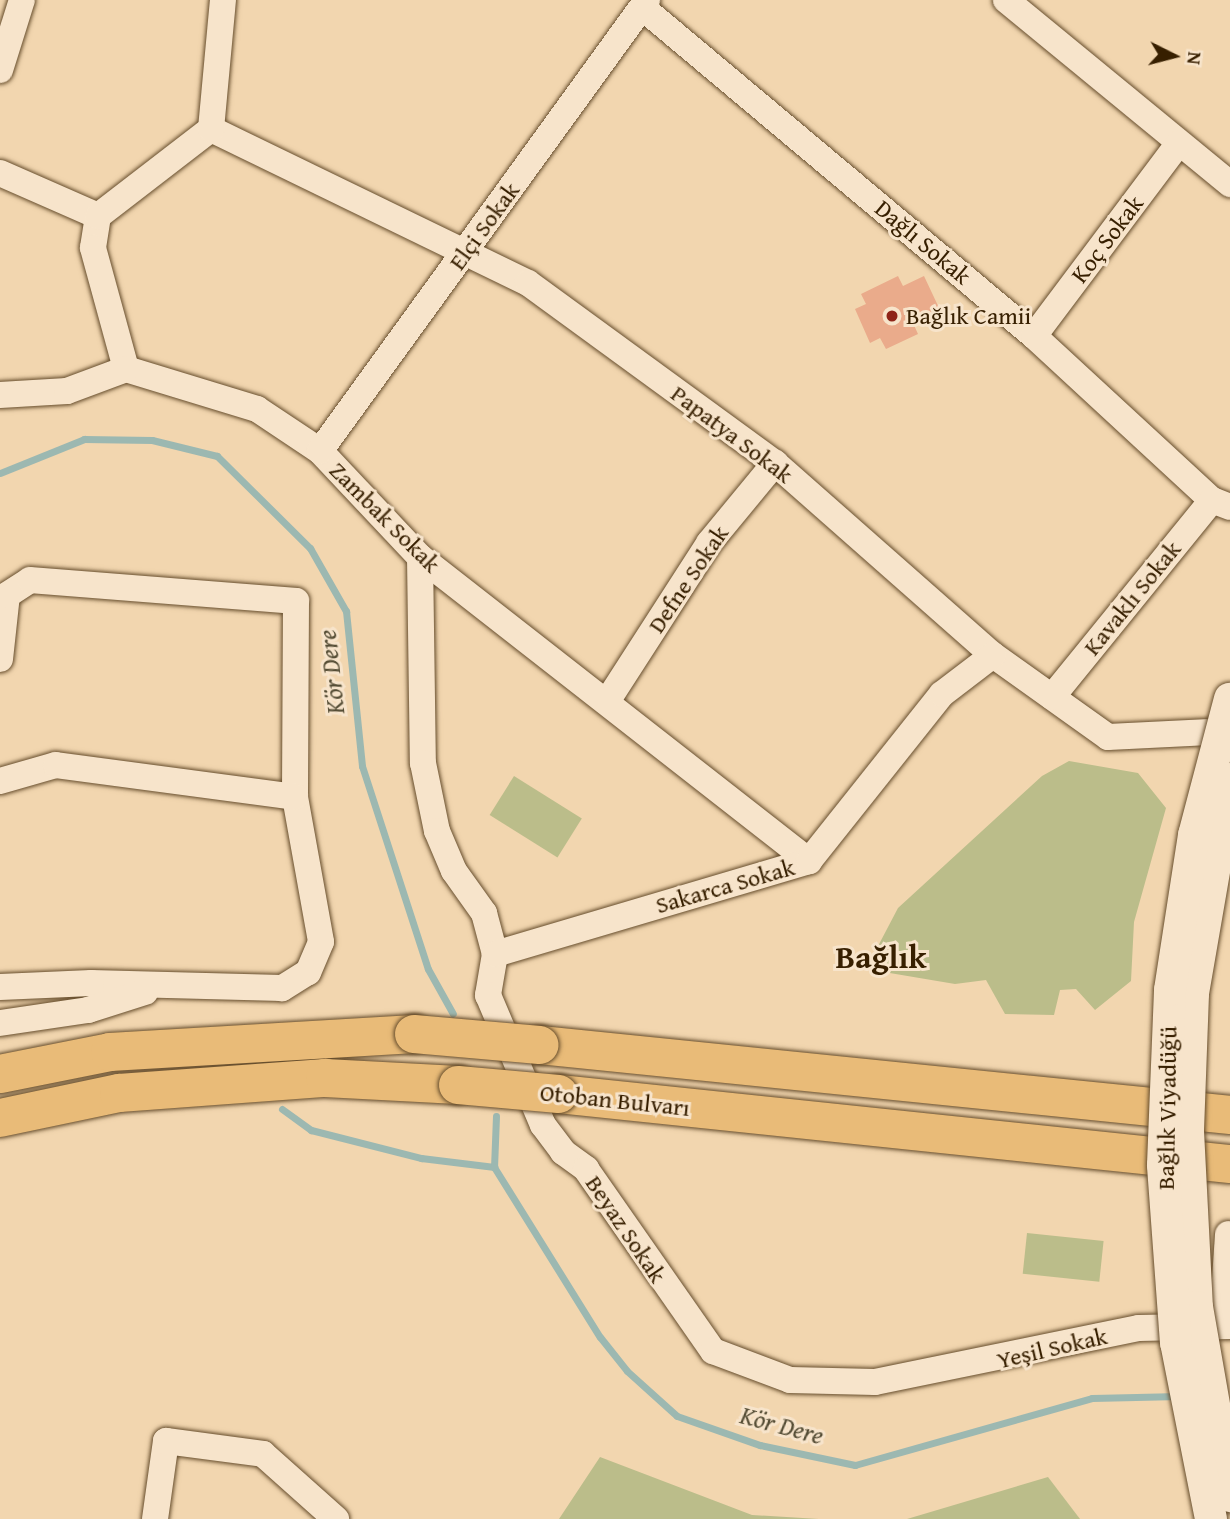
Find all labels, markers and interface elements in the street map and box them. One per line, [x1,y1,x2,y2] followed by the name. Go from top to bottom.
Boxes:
[1139,21,1209,91] north arrow
[1180,50,1209,66] text: N
[443,177,525,275] street label: Elçi Sokak
[1065,190,1149,288] street label: Koç Sokak
[869,194,977,290] street label: Dağlı Sokak
[906,302,1031,330] place label: Bağlık Camii
[884,308,900,324] marker: Bağlık Camii
[665,379,799,489] street label: Papatya Sokak
[324,456,446,578] street label: Zambak Sokak
[642,520,734,638] street label: Defne Sokak
[1077,535,1187,661] street label: Kavaklı Sokak
[311,628,351,716] water label: Kör Dere
[652,852,798,920] street label: Sakarca Sokak
[835,938,927,976] district label: Bağlık
[1151,1026,1183,1190] street label: Bağlık Viyadüğü
[539,1078,691,1122] street label: Otoban Bulvarı
[580,1170,672,1288] street label: Beyaz Sokak
[994,1321,1110,1375] street label: Yeşil Sokak
[737,1399,827,1451] water label: Kör Dere

